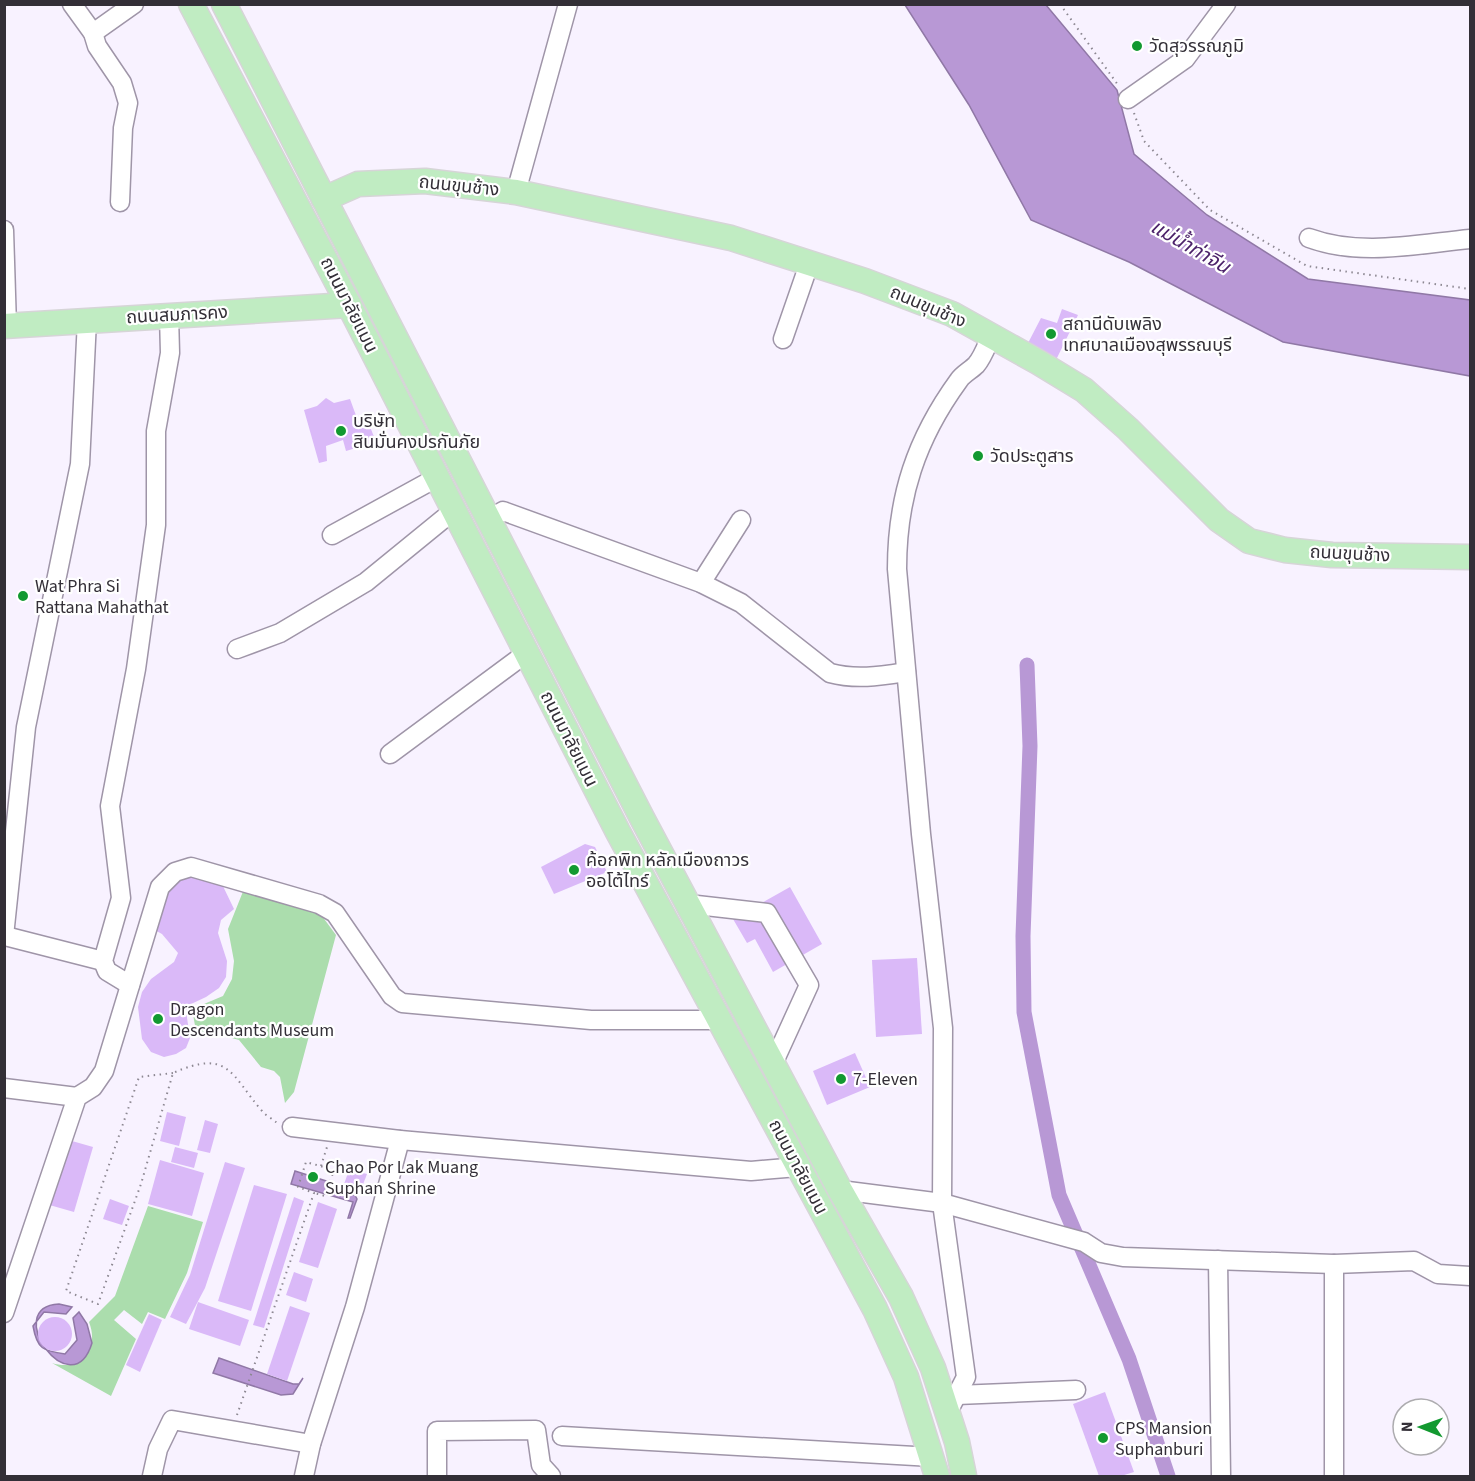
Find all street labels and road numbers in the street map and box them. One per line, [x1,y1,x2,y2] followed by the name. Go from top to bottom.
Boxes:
[418,169,500,203] street label: ถนนขุนช้าง
[314,253,384,357] street label: ถนนมาลัยแมน
[886,280,970,334] street label: ถนนขุนช้าง
[125,300,229,330] street label: ถนนสมภารคง
[1309,539,1391,569] street label: ถนนขุนช้าง
[534,687,604,791] street label: ถนนมาลัยแมน
[762,1115,834,1219] street label: ถนนมาลัยแมน

